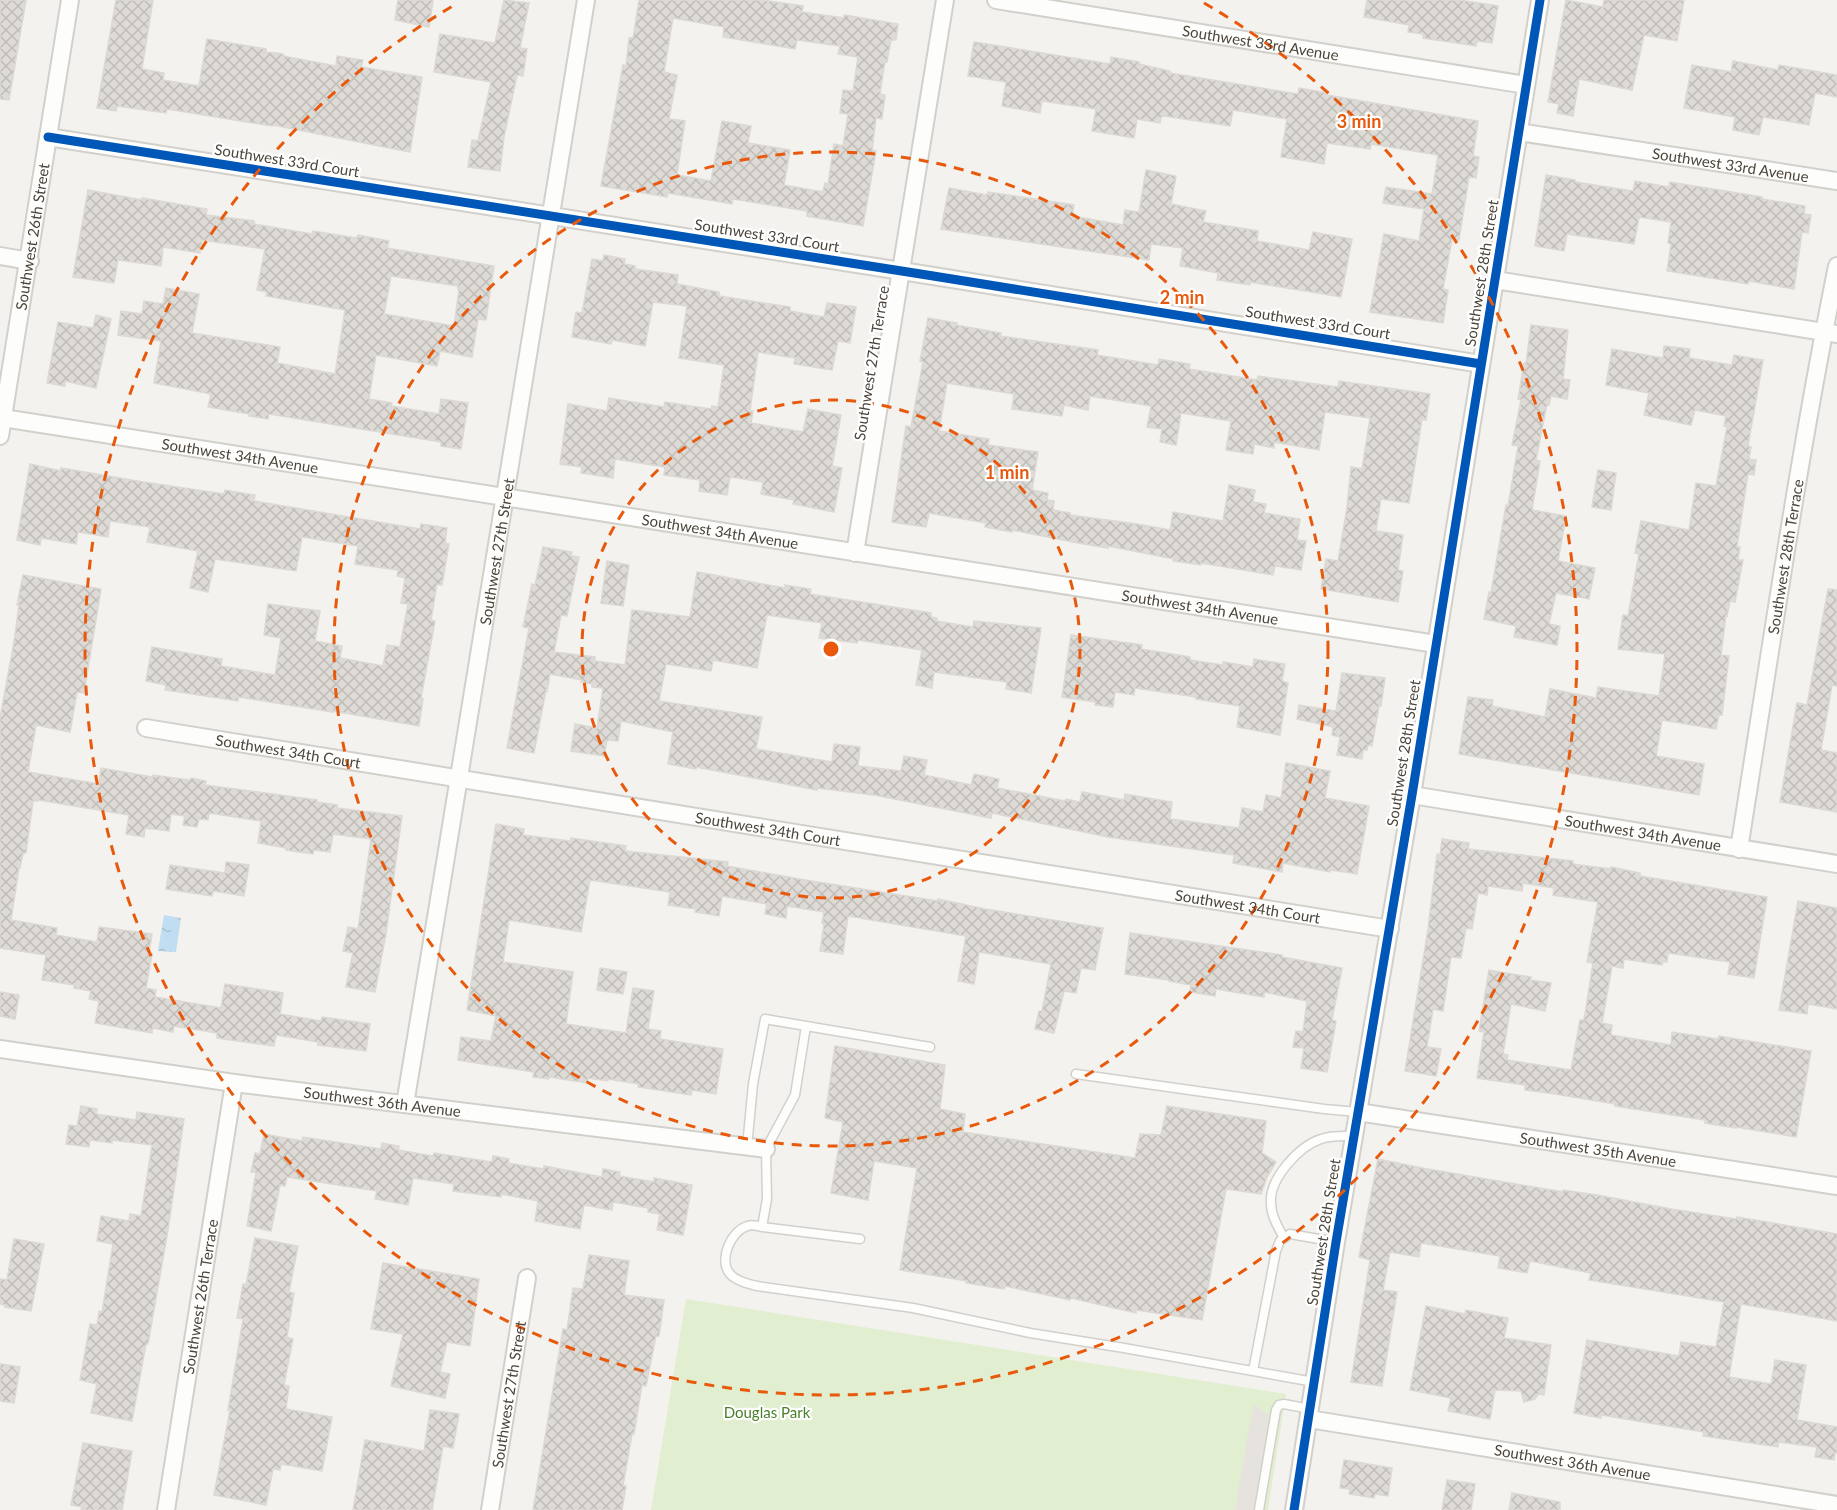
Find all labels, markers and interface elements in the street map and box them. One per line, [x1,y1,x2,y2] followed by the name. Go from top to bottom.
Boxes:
[1181,21,1340,64] street label: Southwest 33rd Avenue
[1337,110,1381,132] text: 3 min
[213,140,361,180] street label: Southwest 33rd Court
[1651,144,1810,186] street label: Southwest 33rd Avenue
[11,161,53,311] street label: Southwest 26th Street
[1460,198,1502,348] street label: Southwest 28th Street
[693,215,841,255] street label: Southwest 33rd Court
[850,284,892,442] street label: Southwest 27th Terrace
[1160,286,1204,308] text: 2 min
[1244,302,1392,342] street label: Southwest 33rd Court
[161,434,320,477] street label: Southwest 34th Avenue
[985,461,1029,483] text: 1 min
[476,476,518,626] street label: Southwest 27th Street
[1764,478,1807,635] street label: Southwest 28th Terrace
[641,510,800,552] street label: Southwest 34th Avenue
[1121,586,1280,628] street label: Southwest 34th Avenue
[821,639,841,659] centre of rings
[1382,678,1424,828] street label: Southwest 28th Street
[214,730,363,772] street label: Southwest 34th Court
[694,808,842,849] street label: Southwest 34th Court
[1563,811,1723,854] street label: Southwest 34th Avenue
[1174,885,1322,927] street label: Southwest 34th Court
[303,1083,462,1120] street label: Southwest 36th Avenue
[1519,1128,1678,1170] street label: Southwest 35th Avenue
[1302,1157,1344,1307] street label: Southwest 28th Street
[179,1218,221,1376] street label: Southwest 26th Terrace
[488,1319,529,1469] street label: Southwest 27th Street
[724,1403,811,1421] park label: Douglas Park
[1493,1440,1652,1484] street label: Southwest 36th Avenue

